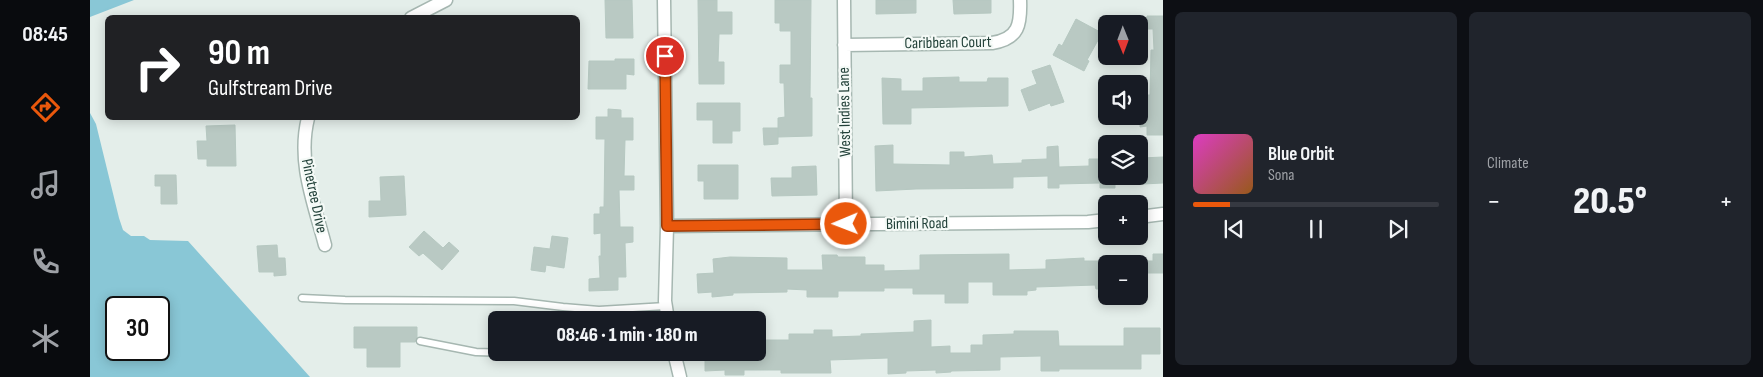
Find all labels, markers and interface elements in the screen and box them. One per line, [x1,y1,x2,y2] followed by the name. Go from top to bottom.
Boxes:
[1098,15,1148,65] north arrow
[1098,15,1148,305] map controls
[22,21,68,48] text: 08:45
[208,32,270,75] text: 90 m
[904,33,992,53] street label: Caribbean Court
[125,35,190,100] icon: right
[644,35,686,77] pin
[651,42,679,70] icon: arrive
[835,67,855,157] street label: West Indies Lane
[208,75,333,102] text: Gulfstream Drive
[1098,75,1148,125] button: sound
[28,90,63,125] icon: directions
[1098,135,1148,185] button: layers
[1268,143,1334,166] text: Blue Orbit
[1487,154,1529,173] text: Climate
[297,157,331,235] street label: Pinetree Drive
[1268,166,1295,185] text: Sona
[28,167,63,202] icon: music
[1573,179,1647,224] text: 20.5°
[1487,185,1501,218] text: −
[1719,185,1733,218] text: +
[1098,195,1148,245] button: +
[819,197,871,249] position arrow
[886,214,948,234] street label: Bimini Road
[1220,215,1248,243] icon: previous
[1302,215,1330,243] icon: pause
[1384,215,1412,243] icon: next
[28,244,63,279] icon: phone
[1098,255,1148,305] button: −
[105,296,170,361] speed limit sign: 30
[28,321,63,356] icon: climate
[556,324,698,347] text: 08:46 · 1 min · 180 m

